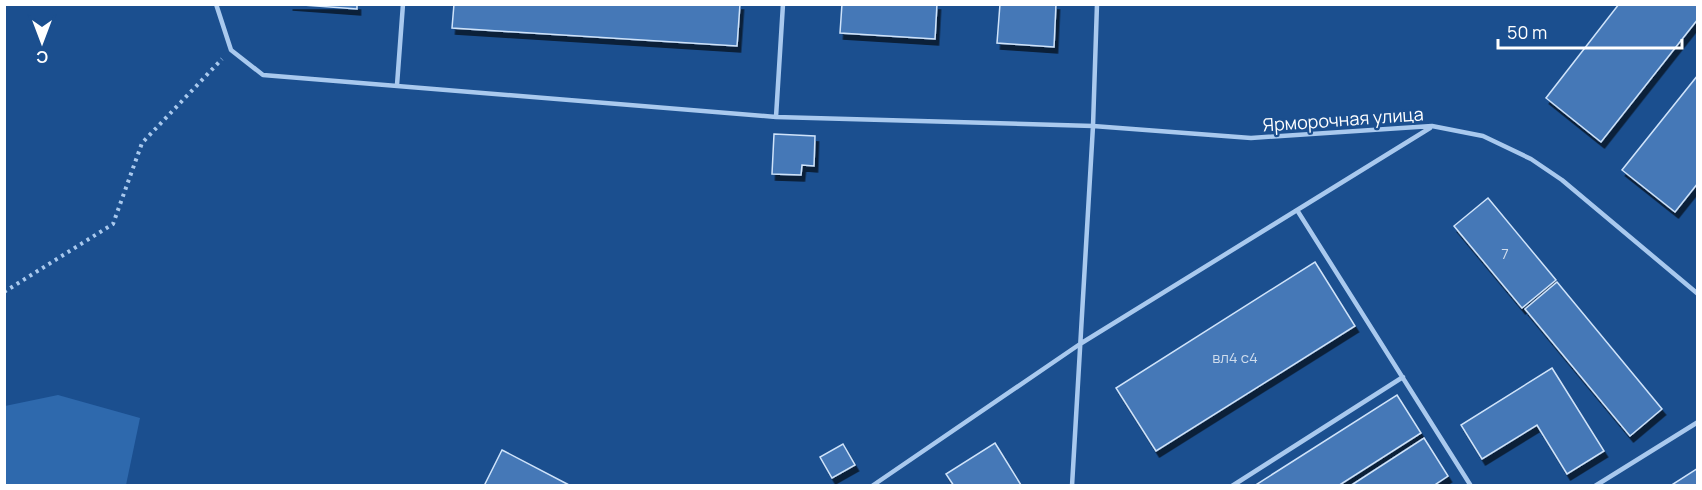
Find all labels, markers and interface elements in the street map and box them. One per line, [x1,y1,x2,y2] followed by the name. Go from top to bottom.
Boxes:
[12,12,72,72] north arrow
[1498,12,1682,50] scale bar
[1507,20,1547,44] text: 50 m
[36,46,48,68] text: С
[1262,101,1424,137] street label: Ярморочная улица
[1501,243,1509,264] house number: 7
[1212,347,1258,368] house number: вл4 с4

